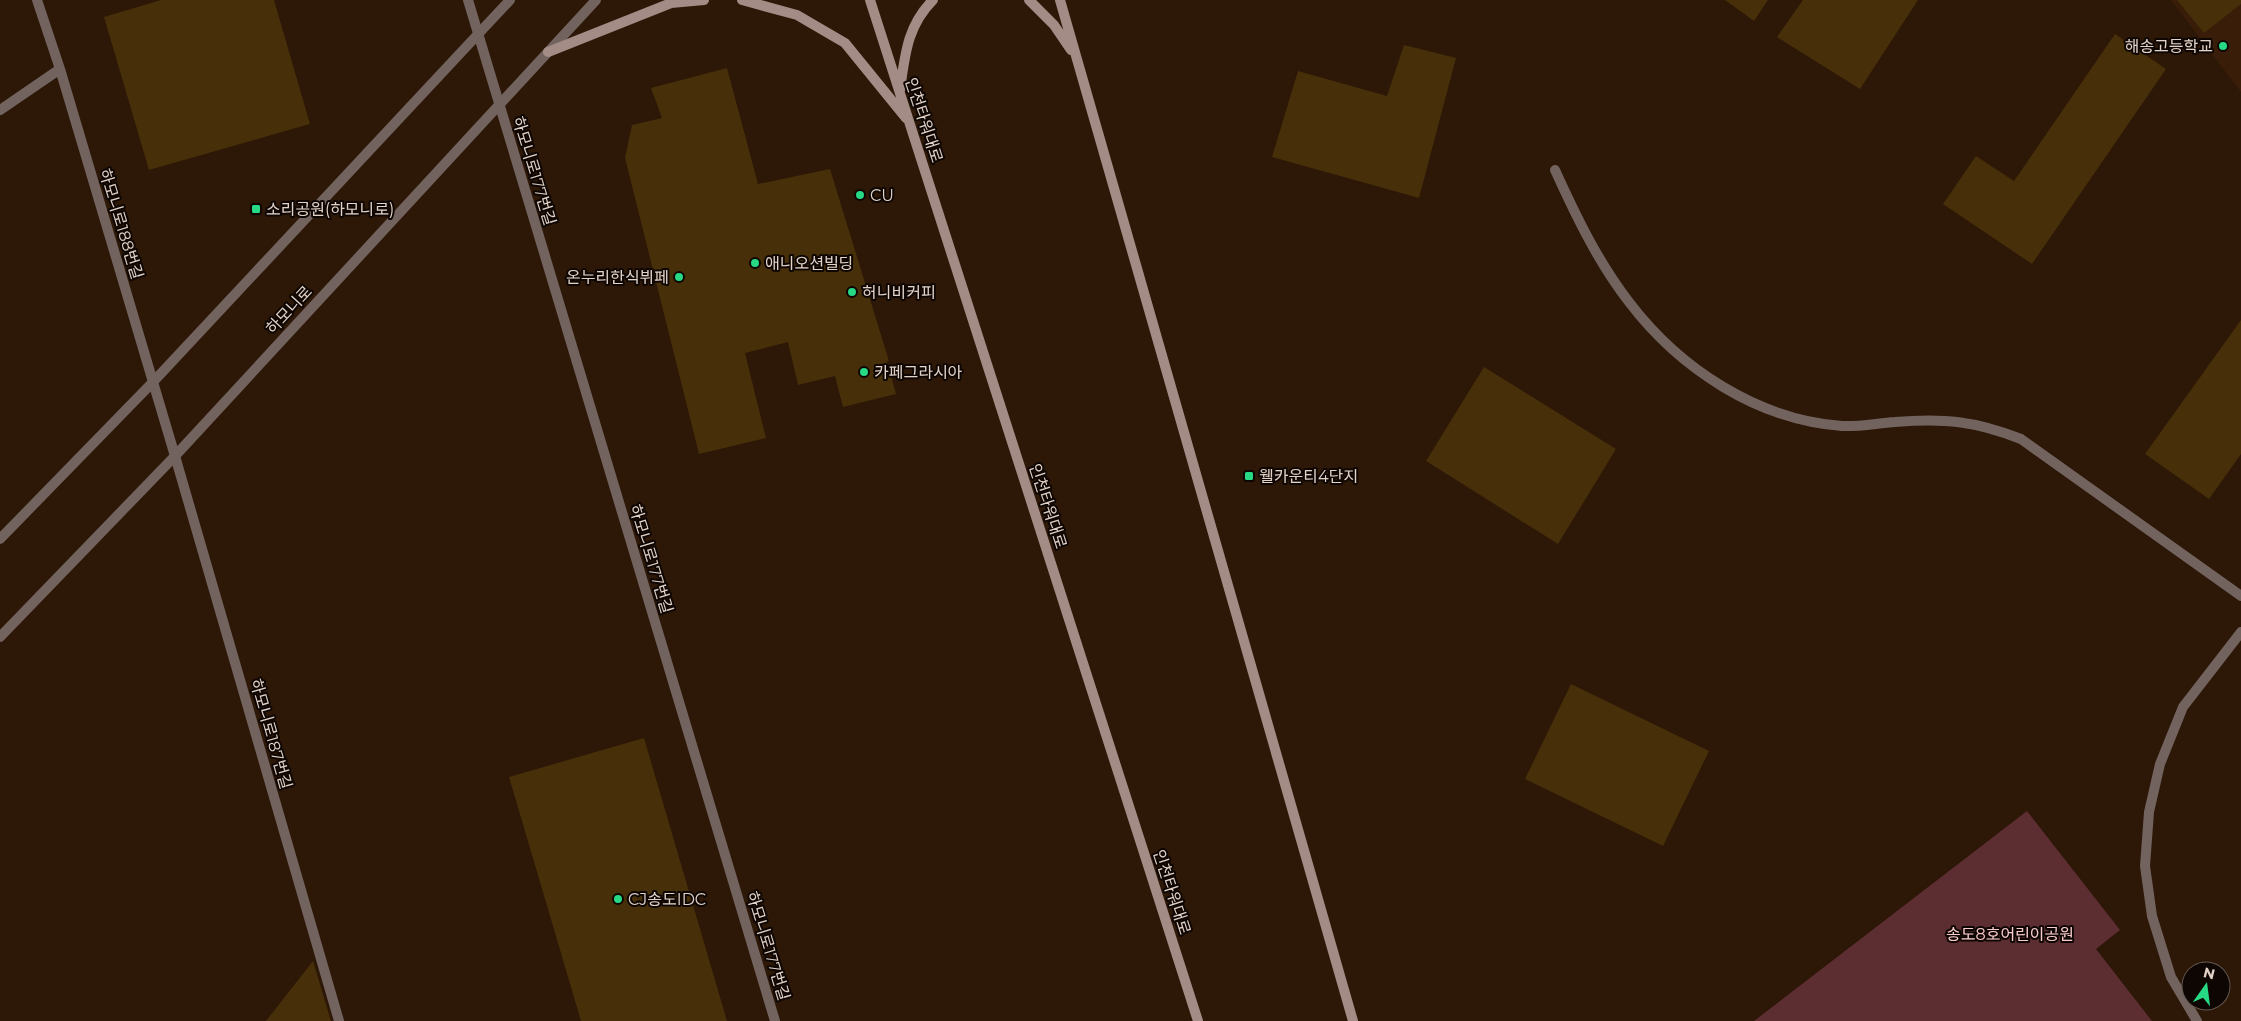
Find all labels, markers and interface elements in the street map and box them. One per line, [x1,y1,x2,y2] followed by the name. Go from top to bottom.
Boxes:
[2125,37,2213,56] place label: 해송고등학교
[2217,40,2229,52] marker: 해송고등학교
[901,75,947,165] street label: 인천타워대로
[508,114,560,228] street label: 하모니로177번길
[95,166,147,282] street label: 하모니로188번길
[870,186,894,205] place label: CU
[854,189,866,201] marker: CU
[266,200,394,219] place label: 소리공원(하모니로)
[250,203,262,215] marker: 소리공원(하모니로)
[765,254,853,273] place label: 애니오션빌딩
[749,257,761,269] marker: 애니오션빌딩
[566,268,669,287] place label: 온누리한식뷔페
[673,271,685,283] marker: 온누리한식뷔페
[262,282,316,338] street label: 하모니로
[862,283,936,302] place label: 허니비커피
[846,286,858,298] marker: 허니비커피
[874,363,963,382] place label: 카페그라시아
[858,366,870,378] marker: 카페그라시아
[1025,461,1071,551] street label: 인천타워대로
[1259,467,1358,486] place label: 웰카운티4단지
[1243,470,1255,482] marker: 웰카운티4단지
[625,502,677,616] street label: 하모니로177번길
[246,677,296,791] street label: 하모니로187번길
[1149,847,1195,937] street label: 인천타워대로
[742,889,794,1003] street label: 하모니로177번길
[628,890,706,909] place label: CJ송도IDC
[612,893,624,905] marker: CJ송도IDC
[1946,925,2074,944] park label: 송도8호어린이공원
[2181,961,2231,1011] north arrow
[2201,963,2217,983] text: N

